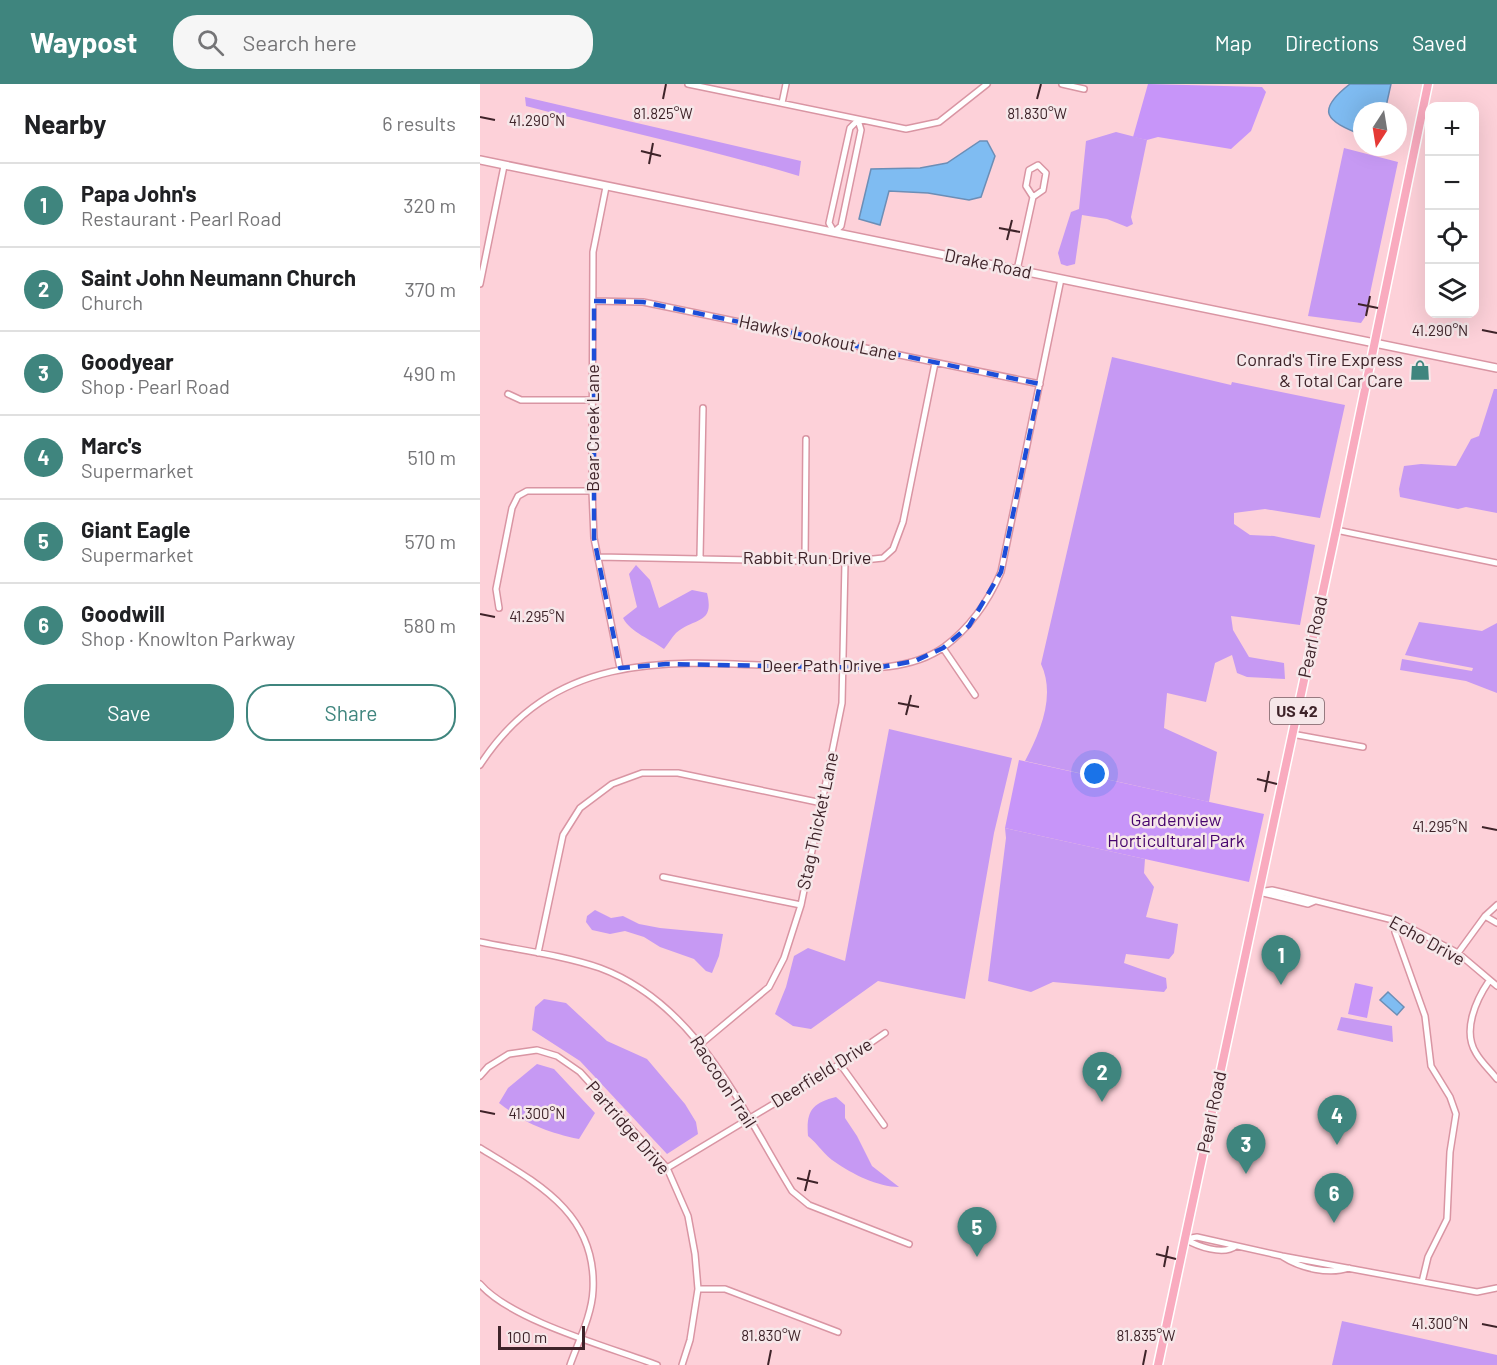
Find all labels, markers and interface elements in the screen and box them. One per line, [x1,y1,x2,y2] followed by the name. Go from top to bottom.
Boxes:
[173,15,593,69] search box
[30,25,137,59] text: Waypost
[194,26,227,59] icon: search
[242,29,357,55] text: Search here
[1215,30,1252,55] text: Map
[1285,30,1379,55] text: Directions
[1412,30,1467,55] text: Saved
[1353,102,1407,156] north arrow
[1425,102,1479,318] map controls
[1425,102,1479,156] button: +
[633,104,693,122] text: 81.825°W
[1007,104,1067,122] text: 81.830°W
[24,108,106,139] text: Nearby
[382,111,456,135] text: 6 results
[509,111,565,129] text: 41.290°N
[1425,156,1479,210] button: −
[81,180,197,206] text: Papa John's
[40,193,47,217] text: 1
[403,193,456,217] text: 320 m
[81,206,282,230] text: Restaurant · Pearl Road
[1425,210,1479,264] button: locate
[943,243,1034,283] street label: Drake Road
[81,264,356,290] text: Saint John Neumann Church
[1425,264,1479,318] button: layers
[38,277,49,301] text: 2
[404,277,456,301] text: 370 m
[81,290,143,314] text: Church
[737,309,900,365] street label: Hawks Lookout Lane
[1412,321,1468,339] text: 41.290°N
[81,348,174,374] text: Goodyear
[1236,348,1403,391] place label: Conrad's Tire Express & Total Car Care
[1408,358,1432,382] shop icon: Conrad's Tire Express & Total Car Care
[38,361,49,385] text: 3
[403,361,456,385] text: 490 m
[581,364,603,492] street label: Bear Creek Lane
[81,374,230,398] text: Shop · Pearl Road
[81,432,142,458] text: Marc's
[37,445,50,469] text: 4
[407,445,456,469] text: 510 m
[81,458,194,482] text: Supermarket
[81,516,191,542] text: Giant Eagle
[38,529,49,553] text: 5
[404,529,456,553] text: 570 m
[81,542,194,566] text: Supermarket
[743,546,871,568] street label: Rabbit Run Drive
[1293,594,1331,680] street label: Pearl Road
[81,600,165,626] text: Goodwill
[509,607,565,625] text: 41.295°N
[38,613,49,637] text: 6
[403,613,456,637] text: 580 m
[81,626,295,650] text: Shop · Knowlton Parkway
[762,654,882,676] street label: Deer Path Drive
[24,684,234,741] button: Save
[246,684,456,741] button: Share
[1270,698,1324,724] road number: US 42
[792,750,842,892] street label: Stag Thicket Lane
[1080,759,1109,788] your location
[1107,808,1245,851] park label: Gardenview Horticultural Park
[1412,817,1468,835] text: 41.295°N
[1386,910,1469,970] street label: Echo Drive
[1262,936,1300,985] pin: 1
[686,1031,762,1132] street label: Raccoon Trail
[767,1032,876,1112] street label: Deerfield Drive
[1082,1052,1122,1102] pin: 2
[1192,1069,1230,1155] street label: Pearl Road
[582,1076,675,1179] street label: Partridge Drive
[1318,1096,1356,1145] pin: 4
[509,1104,565,1122] text: 41.300°N
[1226,1124,1266,1174] pin: 3
[1314,1174,1354,1223] pin: 6
[958,1208,996,1257] pin: 5
[1412,1314,1468,1332] text: 41.300°N
[498,1323,585,1350] scale bar
[741,1326,801,1344] text: 81.830°W
[1117,1326,1175,1344] text: 81.835°W
[507,1327,547,1346] text: 100 m

